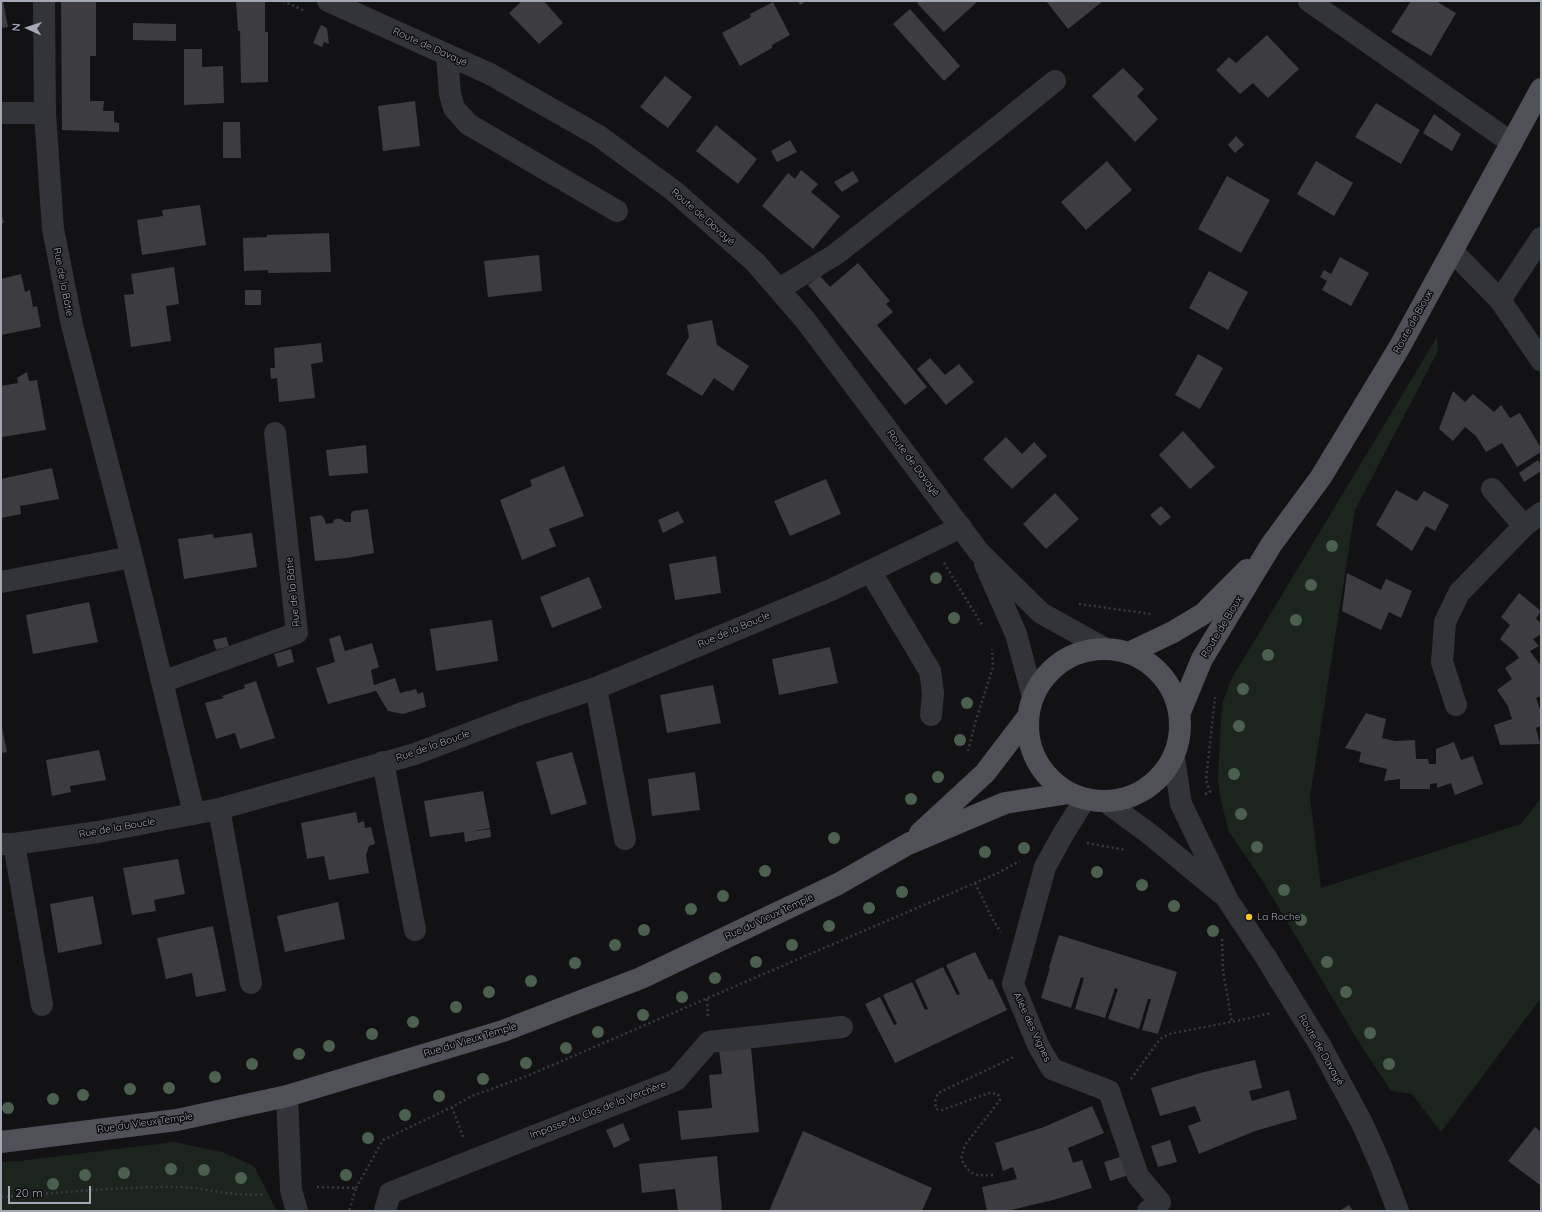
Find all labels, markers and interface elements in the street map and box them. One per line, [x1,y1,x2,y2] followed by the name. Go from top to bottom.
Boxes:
[8,8,48,48] north arrow
[9,23,23,32] text: N
[391,25,469,69] street label: Route de Davayé
[669,186,737,248] street label: Route de Davayé
[50,247,76,317] street label: Rue de la Bâtie
[1391,289,1435,355] street label: Route de Bioux
[884,427,942,499] street label: Route de Davayé
[283,557,303,627] street label: Rue de la Bâtie
[1199,594,1245,660] street label: Route de Bioux
[696,609,772,651] street label: Rue de la Boucle
[394,728,472,764] street label: Rue de la Boucle
[78,815,156,841] street label: Rue de la Boucle
[723,891,815,943] street label: Rue du Vieux Temple
[1257,911,1300,923] place label: La Roche
[1244,912,1254,922] marker: La Roche
[1011,990,1053,1064] street label: Allée des Vignes
[1296,1012,1346,1088] street label: Route de Davayé
[422,1020,518,1060] street label: Rue du Vieux Temple
[528,1078,668,1142] street label: Impasse du Clos de la Verchère
[96,1110,194,1136] street label: Rue du Vieux Temple
[10,1178,93,1204] scale bar
[15,1185,43,1200] text: 20 m

